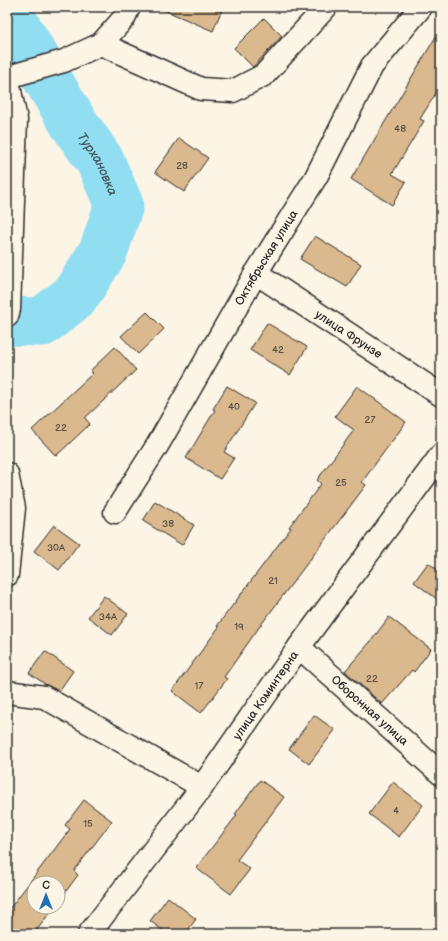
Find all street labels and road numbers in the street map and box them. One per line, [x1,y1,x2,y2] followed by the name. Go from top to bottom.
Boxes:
[232,207,301,308] street label: Октябрьская улица
[312,307,385,362] street label: улица Фрунзе
[230,648,302,743] street label: улица Коминтерна
[328,672,411,749] street label: Оборонная улица

